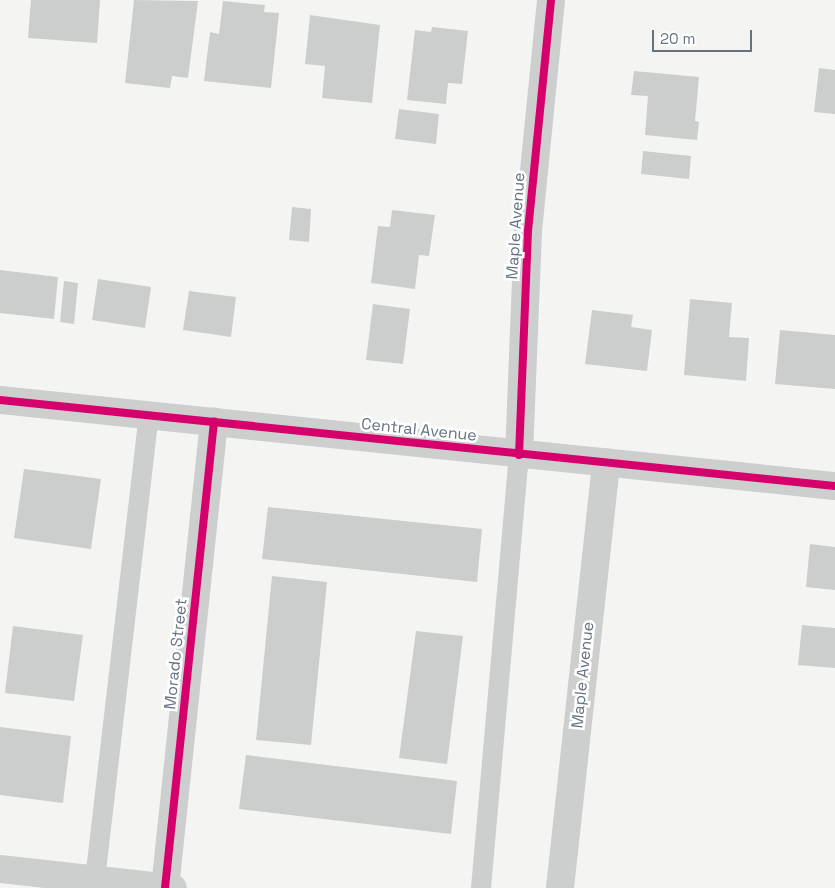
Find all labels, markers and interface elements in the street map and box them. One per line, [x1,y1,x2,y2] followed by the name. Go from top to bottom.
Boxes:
[655,20,755,52] scale bar
[660,29,695,48] text: 20 m
[503,172,529,280] street label: Maple Avenue
[360,414,478,446] street label: Central Avenue
[161,597,191,711] street label: Morado Street
[568,621,598,729] street label: Maple Avenue

